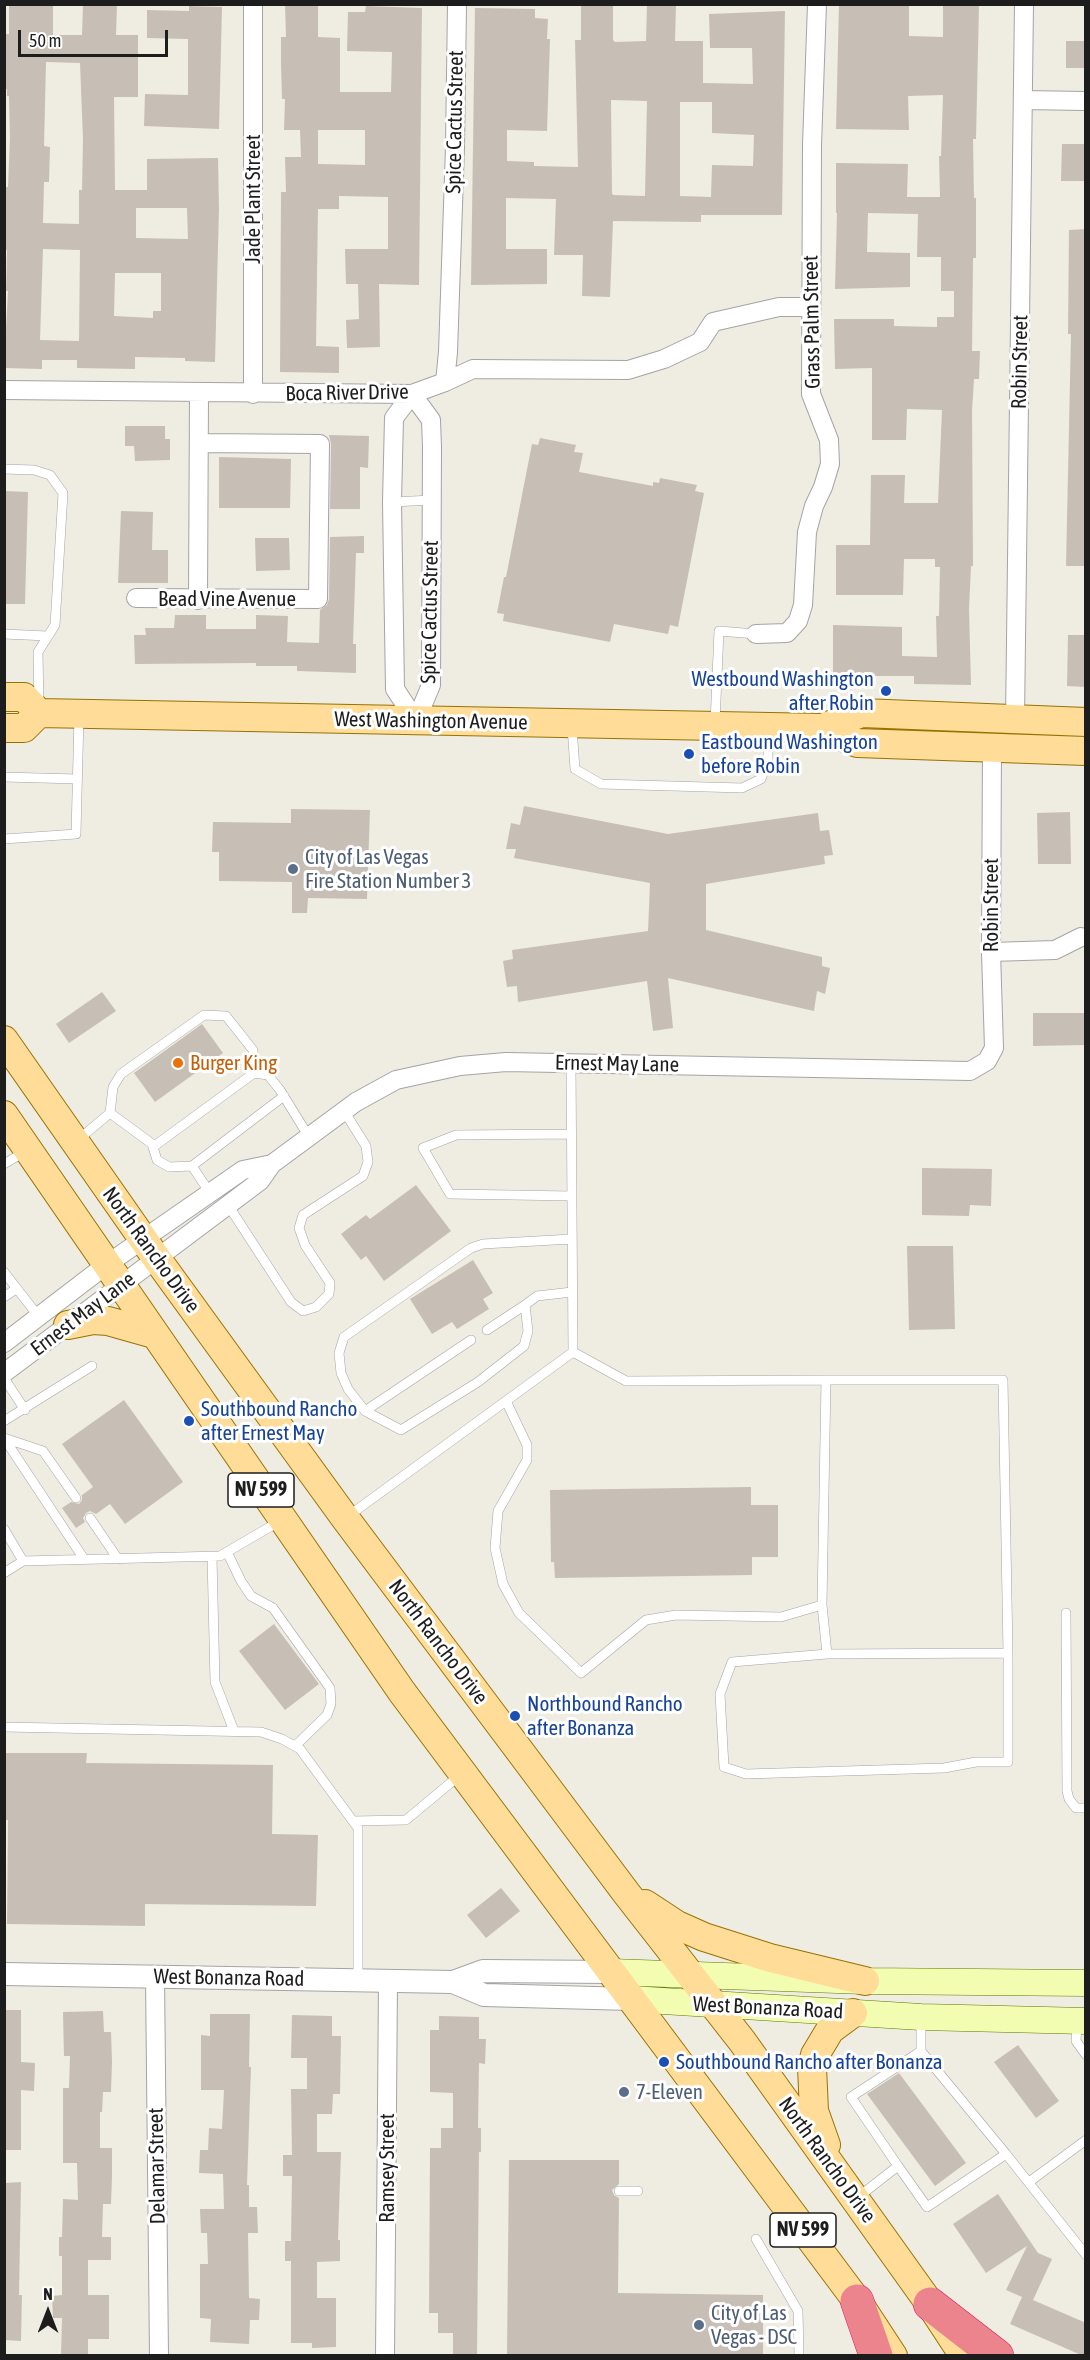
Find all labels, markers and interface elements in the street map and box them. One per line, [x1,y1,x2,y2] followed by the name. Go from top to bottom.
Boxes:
[21,18,171,56] scale bar
[29,30,61,51] text: 50 m
[441,50,469,194] street label: Spice Cactus Street
[240,134,266,264] street label: Jade Plant Street
[798,255,826,389] street label: Grass Palm Street
[1007,315,1033,409] street label: Robin Street
[285,379,409,407] street label: Boca River Drive
[416,540,444,684] street label: Spice Cactus Street
[158,586,296,612] street label: Bead Vine Avenue
[692,666,874,716] place label: Westbound Washington after Robin
[879,684,893,698] marker: Westbound Washington after Robin
[334,707,528,735] street label: West Washington Avenue
[701,729,878,779] place label: Eastbound Washington before Robin
[682,747,696,761] marker: Eastbound Washington before Robin
[305,844,471,894] place label: City of Las Vegas Fire Station Number 3
[978,858,1004,952] street label: Robin Street
[286,862,300,876] marker: City of Las Vegas Fire Station Number 3
[190,1050,277,1076] place label: Burger King
[555,1050,679,1078] street label: Ernest May Lane
[171,1056,185,1070] marker: Burger King
[97,1182,205,1318] street label: North Rancho Drive
[26,1267,140,1361] street label: Ernest May Lane
[201,1396,357,1446] place label: Southbound Rancho after Ernest May
[182,1414,196,1428] marker: Southbound Rancho after Ernest May
[228,1473,294,1507] road number: NV 599
[383,1575,493,1709] street label: North Rancho Drive
[527,1691,683,1741] place label: Northbound Rancho after Bonanza
[508,1709,522,1723] marker: Northbound Rancho after Bonanza
[153,1964,305,1992] street label: West Bonanza Road
[692,1991,844,2025] street label: West Bonanza Road
[676,2049,942,2075] place label: Southbound Rancho after Bonanza
[657,2055,671,2069] marker: Southbound Rancho after Bonanza
[636,2079,703,2105] place label: 7-Eleven
[617,2085,631,2099] marker: 7-Eleven
[773,2092,881,2228] street label: North Rancho Drive
[143,2107,171,2225] street label: Delamar Street
[374,2113,400,2223] street label: Ramsey Street
[770,2213,836,2247] road number: NV 599
[18,2282,78,2342] north arrow
[43,2285,53,2303] text: N
[711,2300,797,2350] place label: City of Las Vegas - DSC
[692,2318,706,2332] marker: City of Las Vegas - DSC

